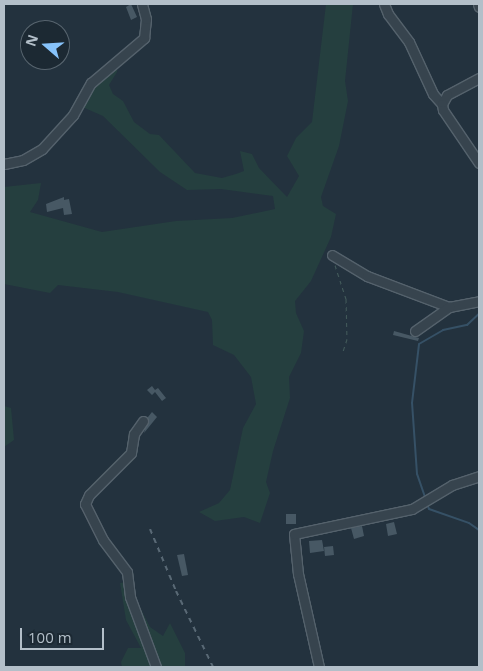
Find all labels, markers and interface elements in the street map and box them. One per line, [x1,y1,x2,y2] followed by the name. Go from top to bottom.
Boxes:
[20,20,70,70] north arrow
[20,32,42,49] text: N
[22,618,106,650] scale bar
[28,627,72,647] text: 100 m

